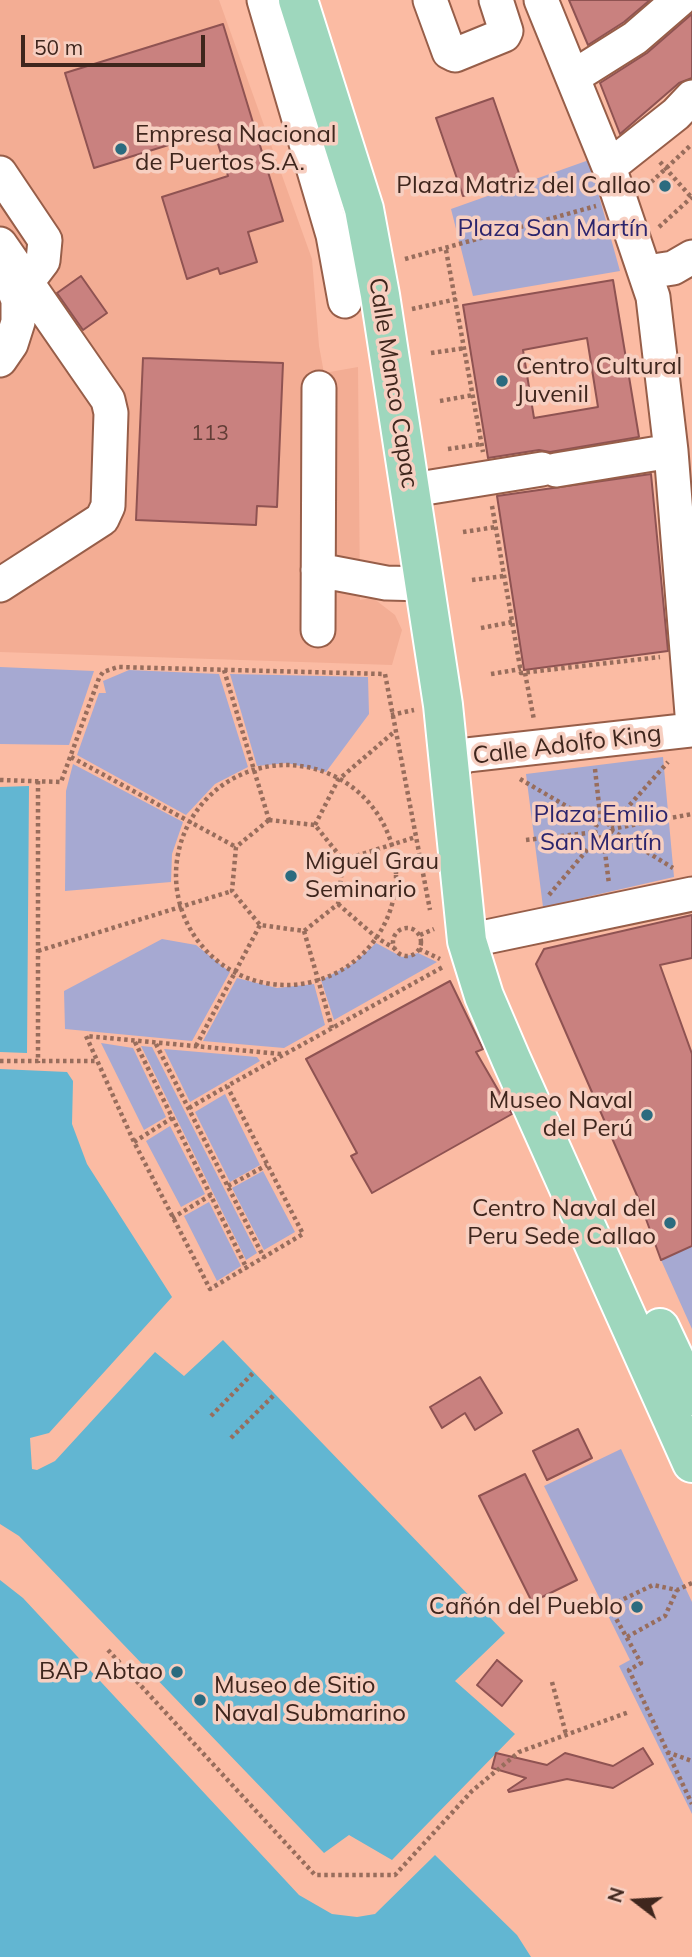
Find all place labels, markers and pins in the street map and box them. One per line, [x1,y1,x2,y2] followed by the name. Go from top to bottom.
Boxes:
[135,121,337,177] place label: Empresa Nacional de Puertos S.A.
[113,141,129,157] marker: Empresa Nacional de Puertos S.A.
[396,172,651,200] place label: Plaza Matriz del Callao
[657,178,673,194] marker: Plaza Matriz del Callao
[516,353,682,409] place label: Centro Cultural Juvenil
[494,373,510,389] marker: Centro Cultural Juvenil
[305,848,439,904] place label: Miguel Grau Seminario
[283,868,299,884] marker: Miguel Grau Seminario
[489,1087,633,1143] place label: Museo Naval del Perú
[639,1107,655,1123] marker: Museo Naval del Perú
[467,1195,656,1251] place label: Centro Naval del Peru Sede Callao
[662,1215,678,1231] marker: Centro Naval del Peru Sede Callao
[429,1593,623,1621] place label: Cañón del Pueblo
[629,1599,645,1615] marker: Cañón del Pueblo
[39,1658,163,1686] place label: BAP Abtao
[169,1664,185,1680] marker: BAP Abtao
[214,1672,406,1728] place label: Museo de Sitio Naval Submarino
[192,1692,208,1708] marker: Museo de Sitio Naval Submarino

